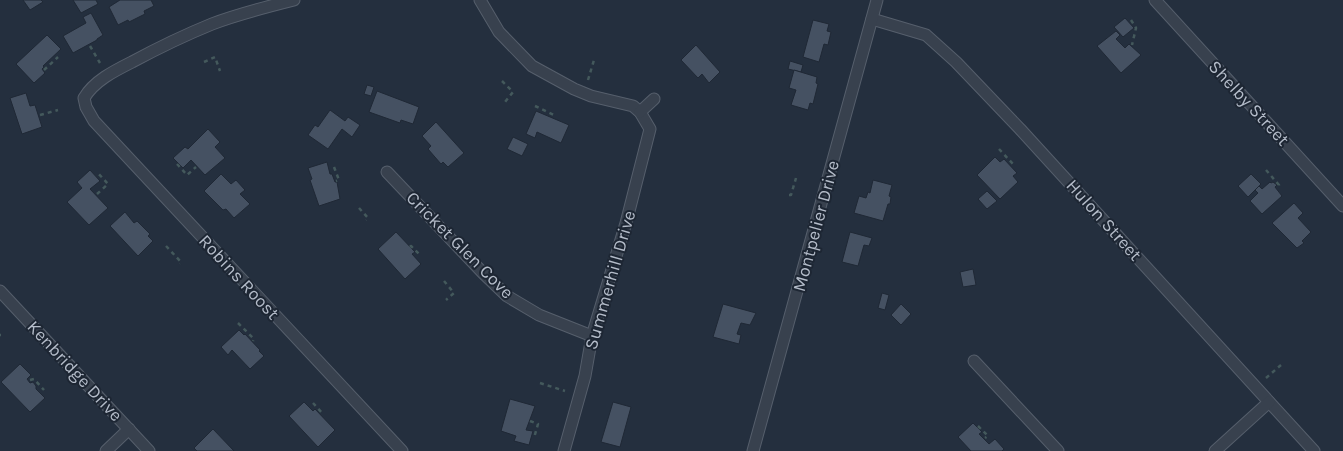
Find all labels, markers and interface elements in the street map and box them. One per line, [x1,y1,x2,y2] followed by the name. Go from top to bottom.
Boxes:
[1204,56,1294,150] street label: Shelby Street
[788,158,844,294] street label: Montpelier Drive
[1062,175,1147,266] street label: Hulon Street
[402,187,518,303] street label: Cricket Glen Cove
[580,208,640,352] street label: Summerhill Drive
[194,230,284,324] street label: Robins Roost
[23,316,127,426] street label: Kenbridge Drive

